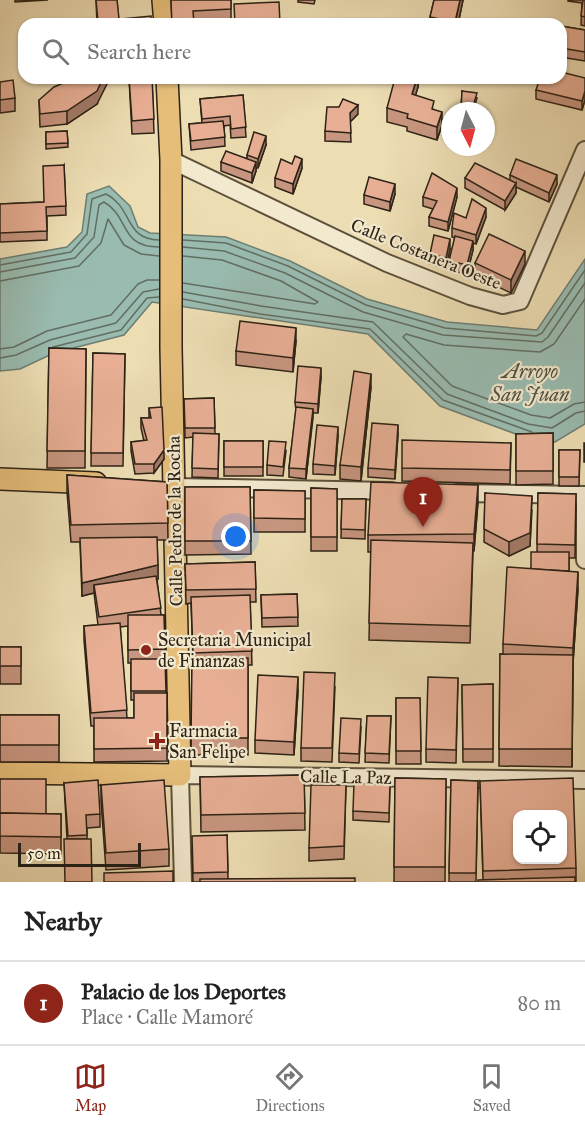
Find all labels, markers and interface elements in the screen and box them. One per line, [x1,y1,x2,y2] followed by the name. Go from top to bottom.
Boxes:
[18,18,567,84] search box
[39,35,72,68] icon: search
[87,38,191,65] text: Search here
[441,102,495,156] north arrow
[348,214,504,294] street label: Calle Costanera Oeste
[490,359,570,406] water label: Arroyo San Juan
[163,435,187,607] street label: Calle Pedro de la Rocha
[404,478,442,527] pin: 1
[221,522,250,551] your location
[158,629,311,672] place label: Secretaria Municipal de Finanzas
[139,643,153,657] marker: Secretaria Municipal de Finanzas
[169,720,246,763] place label: Farmacia San Felipe
[150,734,164,748] marker: Farmacia San Felipe
[300,765,392,789] street label: Calle La Paz
[513,810,567,864] map controls
[513,810,567,864] button: locate
[18,840,141,868] scale bar
[27,844,61,863] text: 50 m
[24,905,102,937] text: Nearby
[81,978,286,1005] text: Palacio de los Deportes
[40,991,47,1015] text: 1
[518,991,561,1015] text: 80 m
[81,1005,253,1029] text: Place · Calle Mamoré
[74,1060,107,1115] tab: Map
[255,1060,324,1115] tab: Directions
[473,1060,511,1115] tab: Saved

